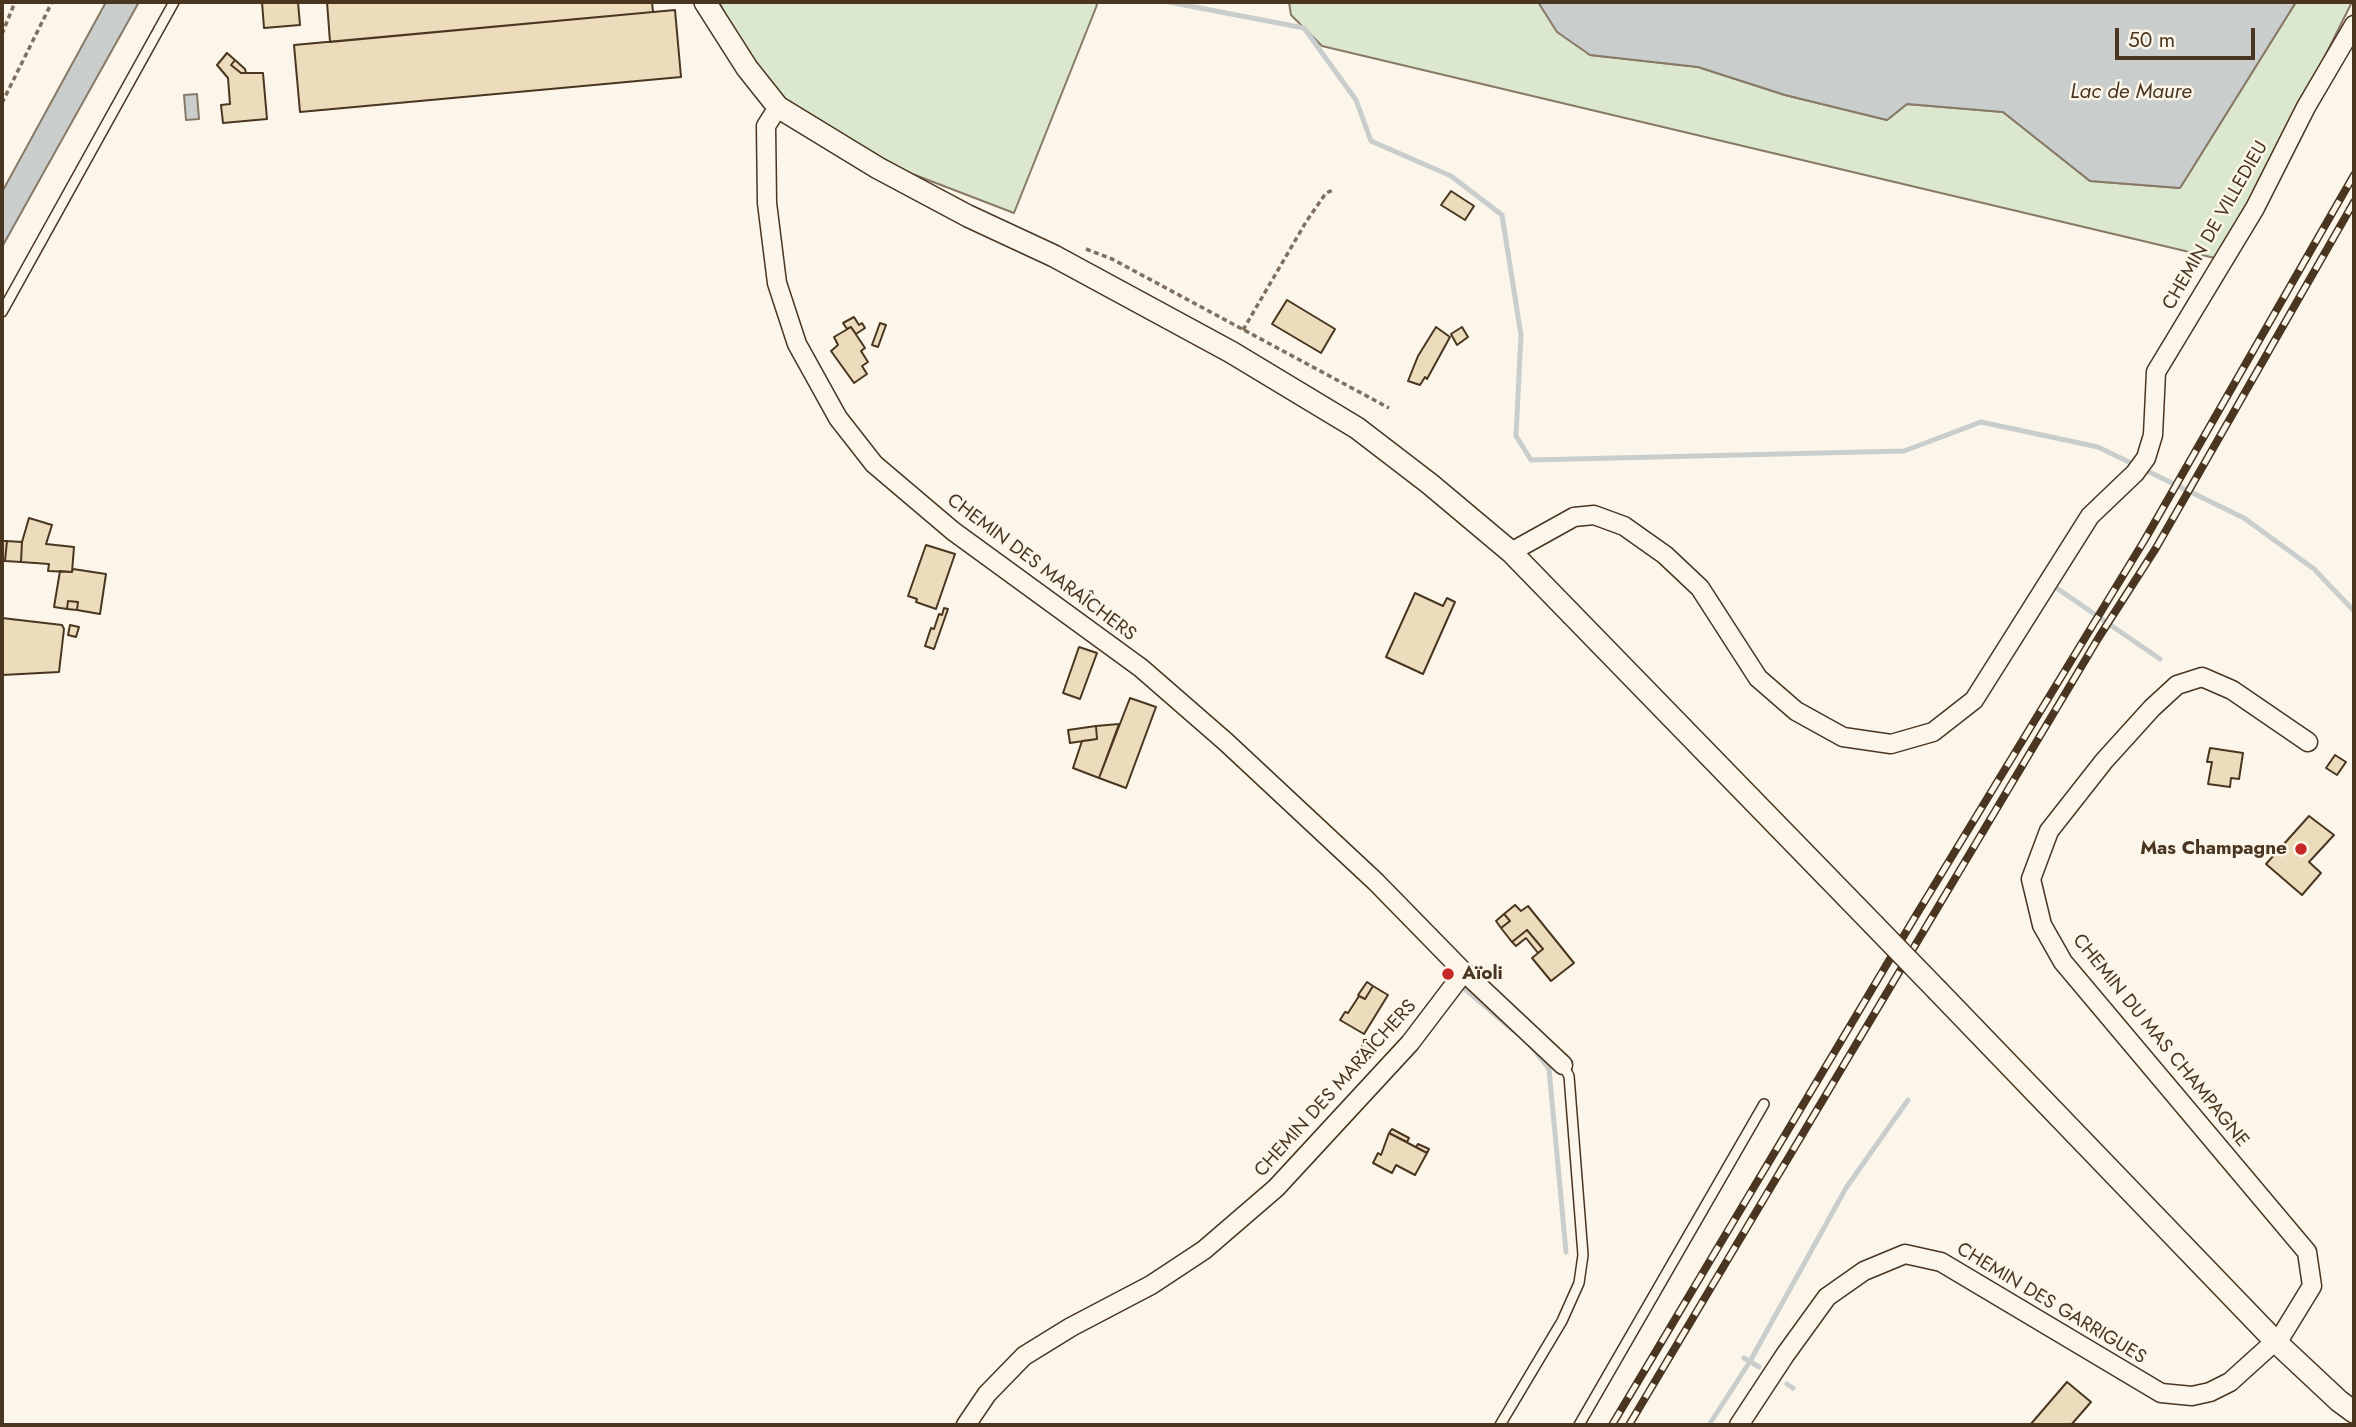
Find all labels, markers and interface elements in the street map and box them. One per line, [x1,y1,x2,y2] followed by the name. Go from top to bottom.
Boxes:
[2118,14,2258,58] scale bar
[2128,25,2175,55] text: 50 m
[2070,80,2192,106] water label: Lac de Maure
[2158,137,2274,315] street label: CHEMIN DE VILLEDIEU
[942,489,1140,647] street label: CHEMIN DES MARAÎCHERS
[2140,838,2287,860] place label: Mas Champagne
[2293,841,2309,857] marker: Mas Champagne
[2067,930,2253,1152] street label: CHEMIN DU MAS CHAMPAGNE
[1462,963,1503,985] place label: Aïoli
[1440,966,1456,982] marker: Aïoli
[1250,996,1422,1182] street label: CHEMIN DES MARAÎCHERS
[1952,1238,2150,1370] street label: CHEMIN DES GARRIGUES

